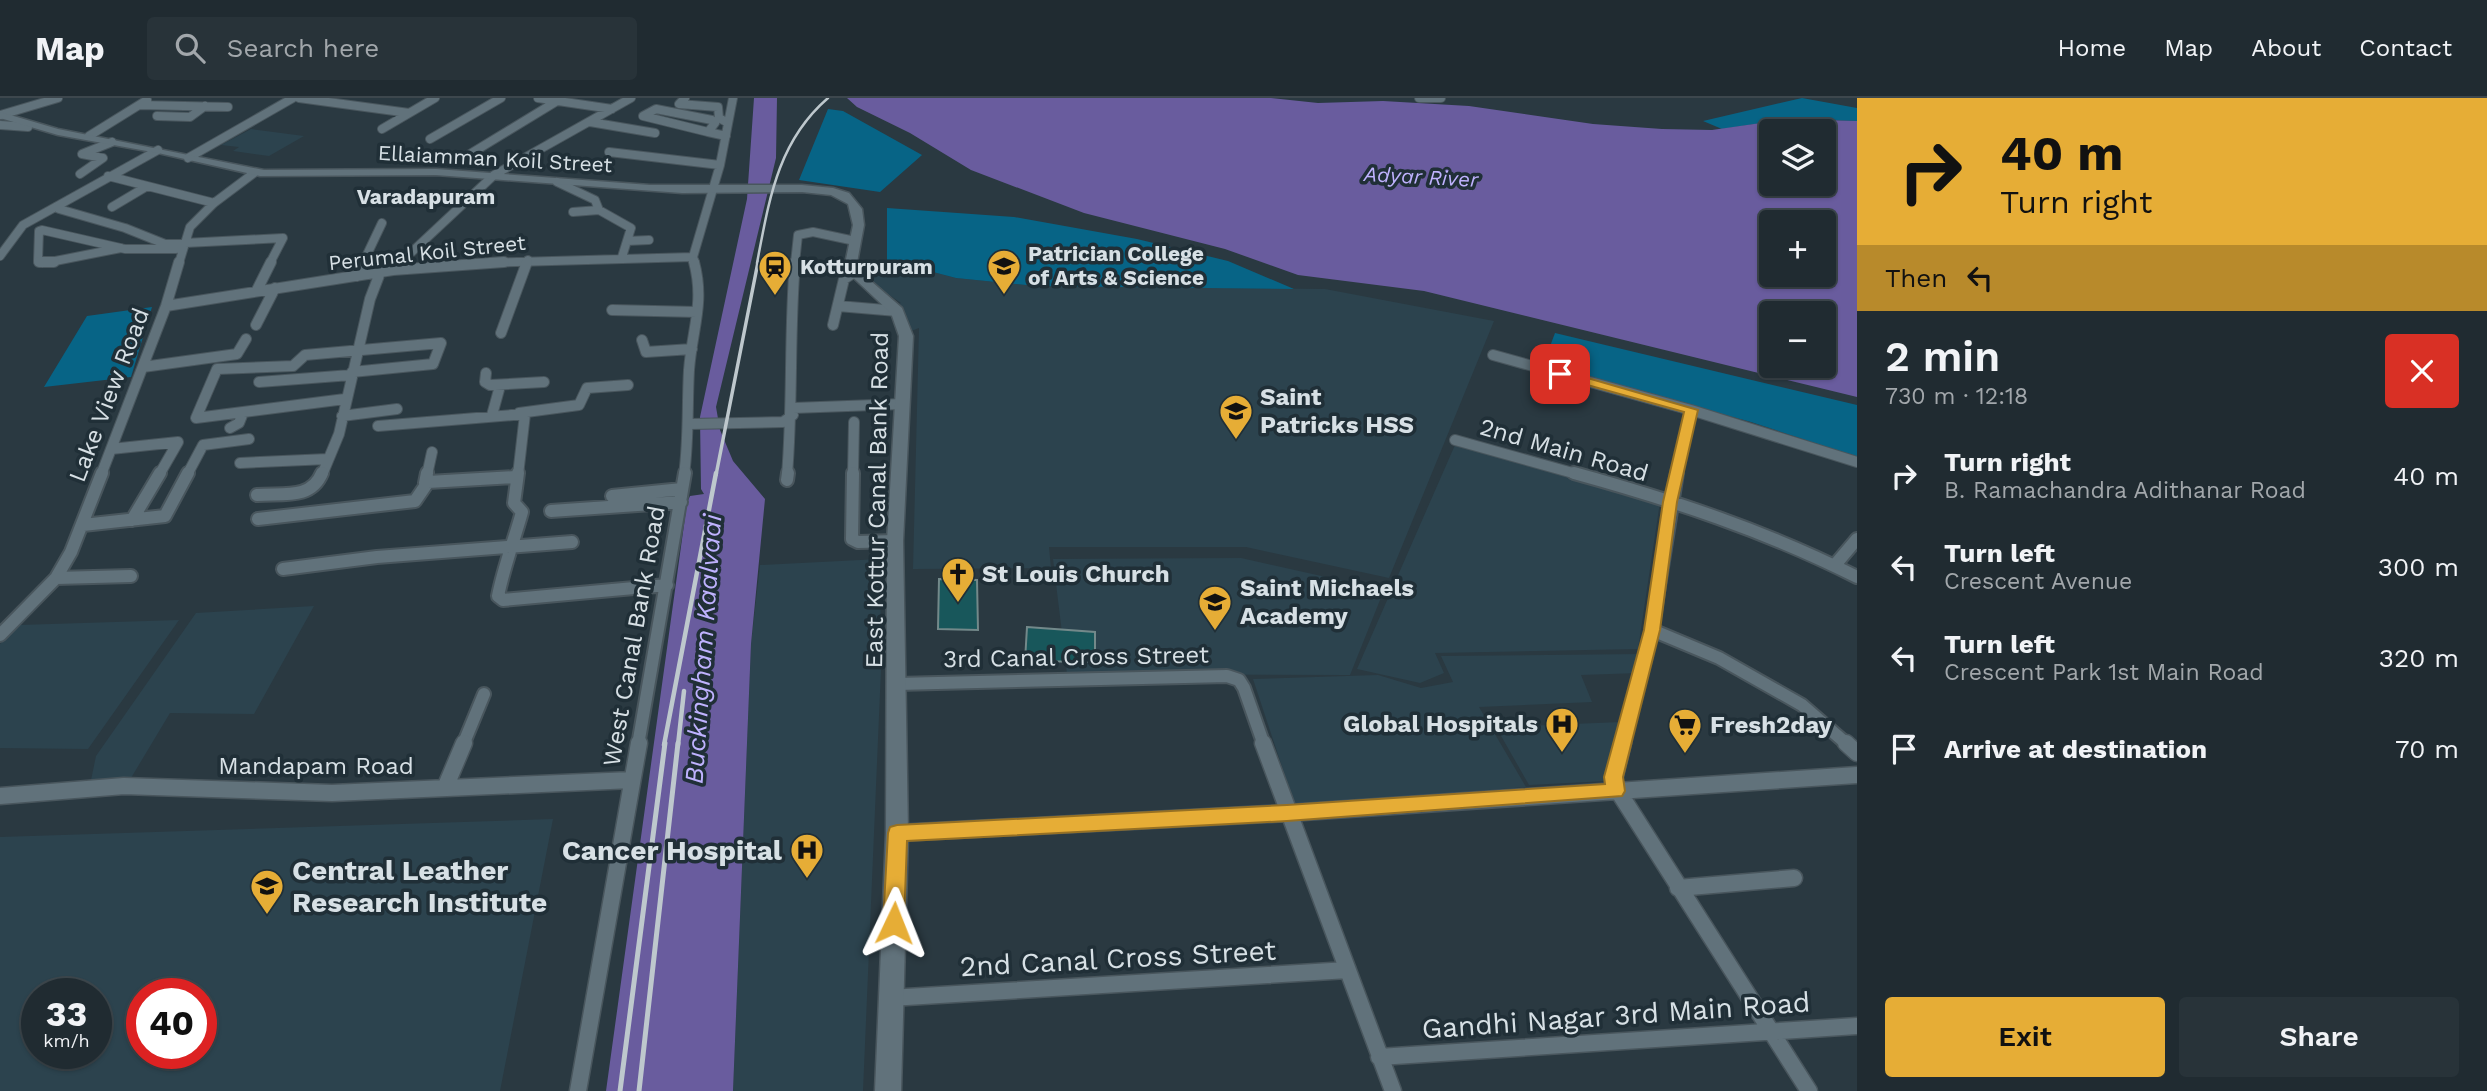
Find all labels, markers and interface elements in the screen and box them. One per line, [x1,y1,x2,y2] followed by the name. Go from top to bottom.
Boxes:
[147,17,637,80] search box
[35,29,105,68] text: Map
[171,29,209,67] icon: search
[227,33,379,63] text: Search here
[2058,34,2126,62] text: Home
[2164,34,2213,62] text: Map
[2251,34,2321,62] text: About
[2359,34,2452,62] text: Contact
[1759,119,1836,378] map controls
[1759,119,1836,196] button: layers
[2000,124,2123,182] text: 40 m
[1885,126,1976,217] icon: right
[377,140,613,177] street label: Ellaiamman Koil Street
[1362,161,1480,192] water label: Adyar River
[2000,183,2152,221] text: Turn right
[357,184,495,209] district label: Varadapuram
[1759,210,1836,287] button: +
[327,230,527,275] street label: Perumal Koil Street
[1028,241,1204,290] place label: Patrician College of Arts & Science
[985,247,1023,296] school or university icon: Patrician College of Arts & Science
[756,248,794,297] station icon: Kotturpuram
[800,254,933,279] place label: Kotturpuram
[1961,259,1999,297] icon: left
[1885,263,1947,293] text: Then
[1759,301,1836,378] button: −
[63,304,155,486] street label: Lake View Road
[860,331,894,669] street label: East Kottur Canal Bank Road
[1885,332,2000,381] text: 2 min
[2385,334,2459,408] button: close
[1530,344,1590,404] pin
[1541,355,1579,393] icon: arrive
[1260,383,1414,439] place label: Saint Patricks HSS
[1885,383,2028,410] text: 730 m · 12:18
[1217,392,1255,441] school or university icon: Saint Patricks HSS
[1476,413,1652,487] street label: 2nd Main Road
[1944,447,2071,477] text: Turn right
[1885,457,1923,495] icon: right
[2393,461,2459,491] text: 40 m
[1944,477,2306,504] text: B. Ramachandra Adithanar Road
[597,504,671,768] street label: West Canal Bank Road
[679,512,727,785] water label: Buckingham Kaalvaai
[1944,538,2055,568] text: Turn left
[1885,548,1923,586] icon: left
[2378,552,2459,582] text: 300 m
[939,555,977,604] church icon: St Louis Church
[982,560,1170,588] place label: St Louis Church
[1944,568,2132,595] text: Crescent Avenue
[1240,574,1414,630] place label: Saint Michaels Academy
[1196,583,1234,632] school or university icon: Saint Michaels Academy
[1944,629,2055,659] text: Turn left
[1885,639,1923,677] icon: left
[943,641,1209,673] street label: 3rd Canal Cross Street
[2379,643,2459,673] text: 320 m
[1944,659,2264,686] text: Crescent Park 1st Main Road
[1543,705,1581,754] hospital icon: Global Hospitals
[1666,706,1704,755] supermarket icon: Fresh2day
[1343,710,1538,738] place label: Global Hospitals
[1710,711,1833,739] place label: Fresh2day
[1885,730,1923,768] icon: arrive
[1944,734,2207,764] text: Arrive at destination
[2395,734,2459,764] text: 70 m
[218,752,414,780] street label: Mandapam Road
[788,831,826,880] hospital icon: Cancer Hospital
[562,834,783,867] place label: Cancer Hospital
[292,854,547,919] place label: Central Leather Research Institute
[248,867,286,916] school or university icon: Central Leather Research Institute
[857,886,931,960] position arrow
[959,934,1277,983] street label: 2nd Canal Cross Street
[126,978,217,1069] speed limit sign: 40
[1421,985,1811,1046] street label: Gandhi Nagar 3rd Main Road
[46,993,87,1035] text: 33
[1885,997,2165,1077] button: Exit
[2179,997,2459,1077] button: Share
[43,1030,90,1051] text: km/h

